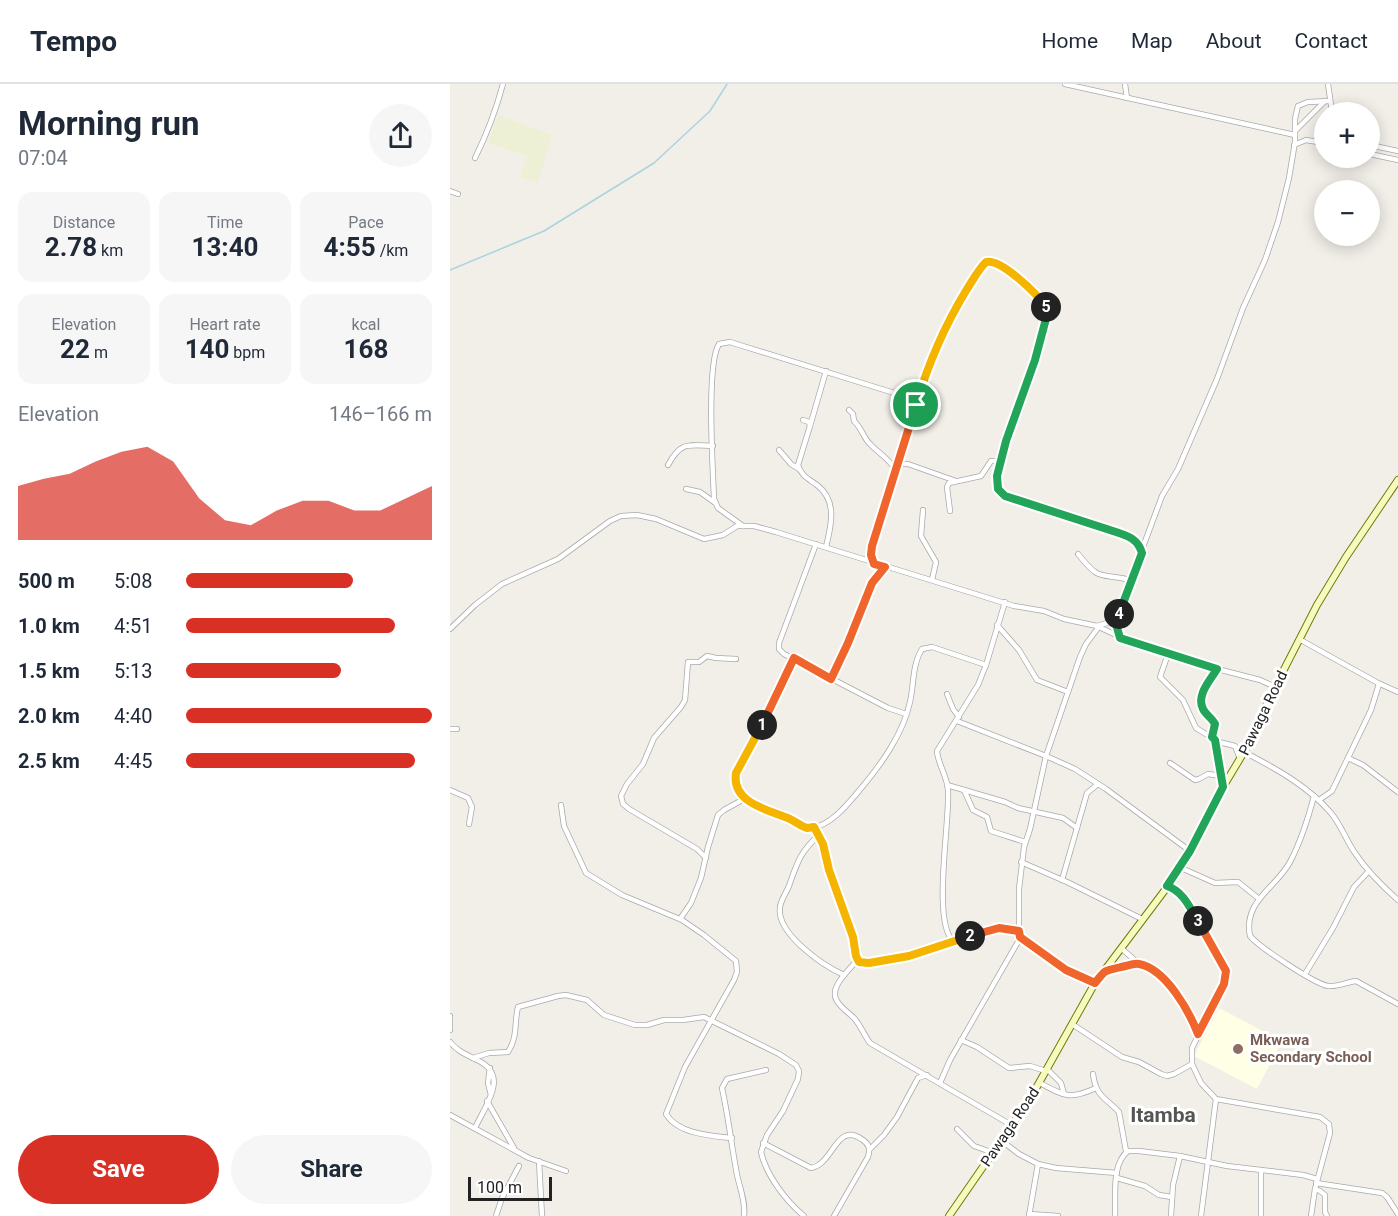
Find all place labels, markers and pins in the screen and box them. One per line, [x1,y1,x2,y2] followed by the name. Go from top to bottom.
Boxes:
[1031,292,1061,322] pin: 5
[890,379,941,430] pin
[1104,599,1134,629] pin: 4
[747,710,777,740] pin: 1
[1183,906,1213,936] pin: 3
[955,921,985,951] pin: 2
[1250,1031,1372,1066] place label: Mkwawa Secondary School
[1231,1042,1245,1056] marker: Mkwawa Secondary School

